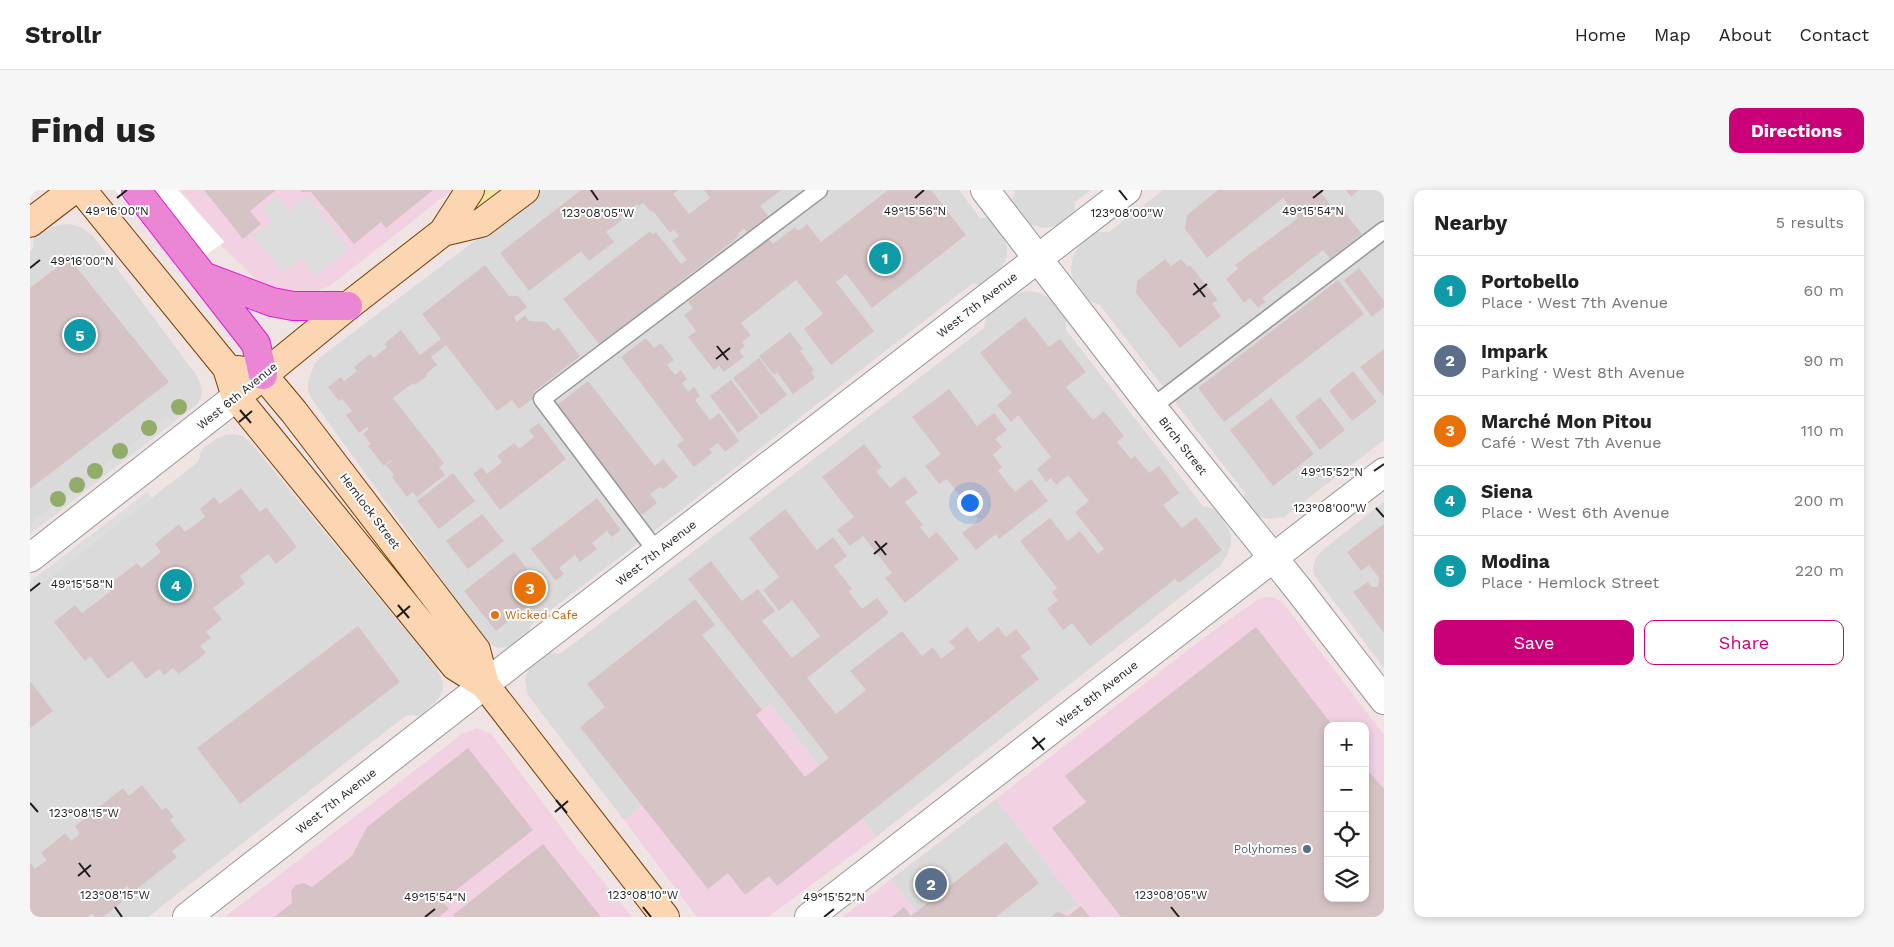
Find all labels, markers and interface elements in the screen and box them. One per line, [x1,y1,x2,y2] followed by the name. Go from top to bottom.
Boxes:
[25,21,102,49] text: Strollr
[1575,24,1626,45] text: Home
[1654,24,1691,45] text: Map
[1719,24,1771,45] text: About
[1799,24,1869,45] text: Contact
[1729,108,1864,153] button: Directions
[30,109,156,151] text: Find us
[85,204,149,218] text: 49°16'00"N
[884,204,946,218] text: 49°15'56"N
[1282,204,1344,218] text: 49°15'54"N
[562,206,635,220] text: 123°08'05"W
[1090,206,1164,220] text: 123°08'00"W
[1434,210,1507,235] text: Nearby
[1776,213,1844,232] text: 5 results
[869,239,901,277] pin: 1
[50,254,114,268] text: 49°16'00"N
[934,269,1020,341] street label: West 7th Avenue
[1481,270,1579,293] text: Portobello
[1447,281,1453,300] text: 1
[1804,281,1844,300] text: 60 m
[1481,293,1668,312] text: Place · West 7th Avenue
[64,316,96,354] pin: 5
[1481,340,1548,363] text: Impark
[1445,351,1455,370] text: 2
[1803,351,1844,370] text: 90 m
[194,359,280,433] street label: West 6th Avenue
[1481,363,1685,382] text: Parking · West 8th Avenue
[1481,410,1652,433] text: Marché Mon Pitou
[1156,414,1210,478] street label: Birch Street
[1445,421,1455,440] text: 3
[1801,421,1844,440] text: 110 m
[1481,433,1661,452] text: Café · West 7th Avenue
[1301,465,1363,479] text: 49°15'52"N
[337,470,403,552] street label: Hemlock Street
[1481,480,1533,503] text: Siena
[957,490,983,516] your location
[1445,491,1455,510] text: 4
[1794,491,1844,510] text: 200 m
[1293,501,1367,515] text: 123°08'00"W
[1481,503,1669,522] text: Place · West 6th Avenue
[613,517,699,589] street label: West 7th Avenue
[1481,550,1550,573] text: Modina
[1445,561,1455,580] text: 5
[1795,561,1844,580] text: 220 m
[160,566,192,604] pin: 4
[514,569,546,607] pin: 3
[1481,573,1659,592] text: Place · Hemlock Street
[51,577,113,591] text: 49°15'58"N
[505,608,578,622] place label: Wicked Cafe
[489,609,501,621] marker: Wicked Cafe
[1434,620,1634,665] button: Save
[1644,620,1844,665] button: Share
[1054,658,1141,730] street label: West 8th Avenue
[1324,722,1369,902] map controls
[1324,722,1369,767] button: +
[293,765,379,837] street label: West 7th Avenue
[1324,767,1369,812] button: −
[49,806,119,820] text: 123°08'15"W
[1324,812,1369,857] button: locate
[1234,842,1297,856] place label: Polyhomes
[1301,843,1313,855] marker: Polyhomes
[1324,857,1369,902] button: layers
[915,865,947,903] pin: 2
[80,888,150,902] text: 123°08'15"W
[608,888,679,902] text: 123°08'10"W
[1135,888,1208,902] text: 123°08'05"W
[404,890,466,904] text: 49°15'54"N
[803,890,865,904] text: 49°15'52"N

